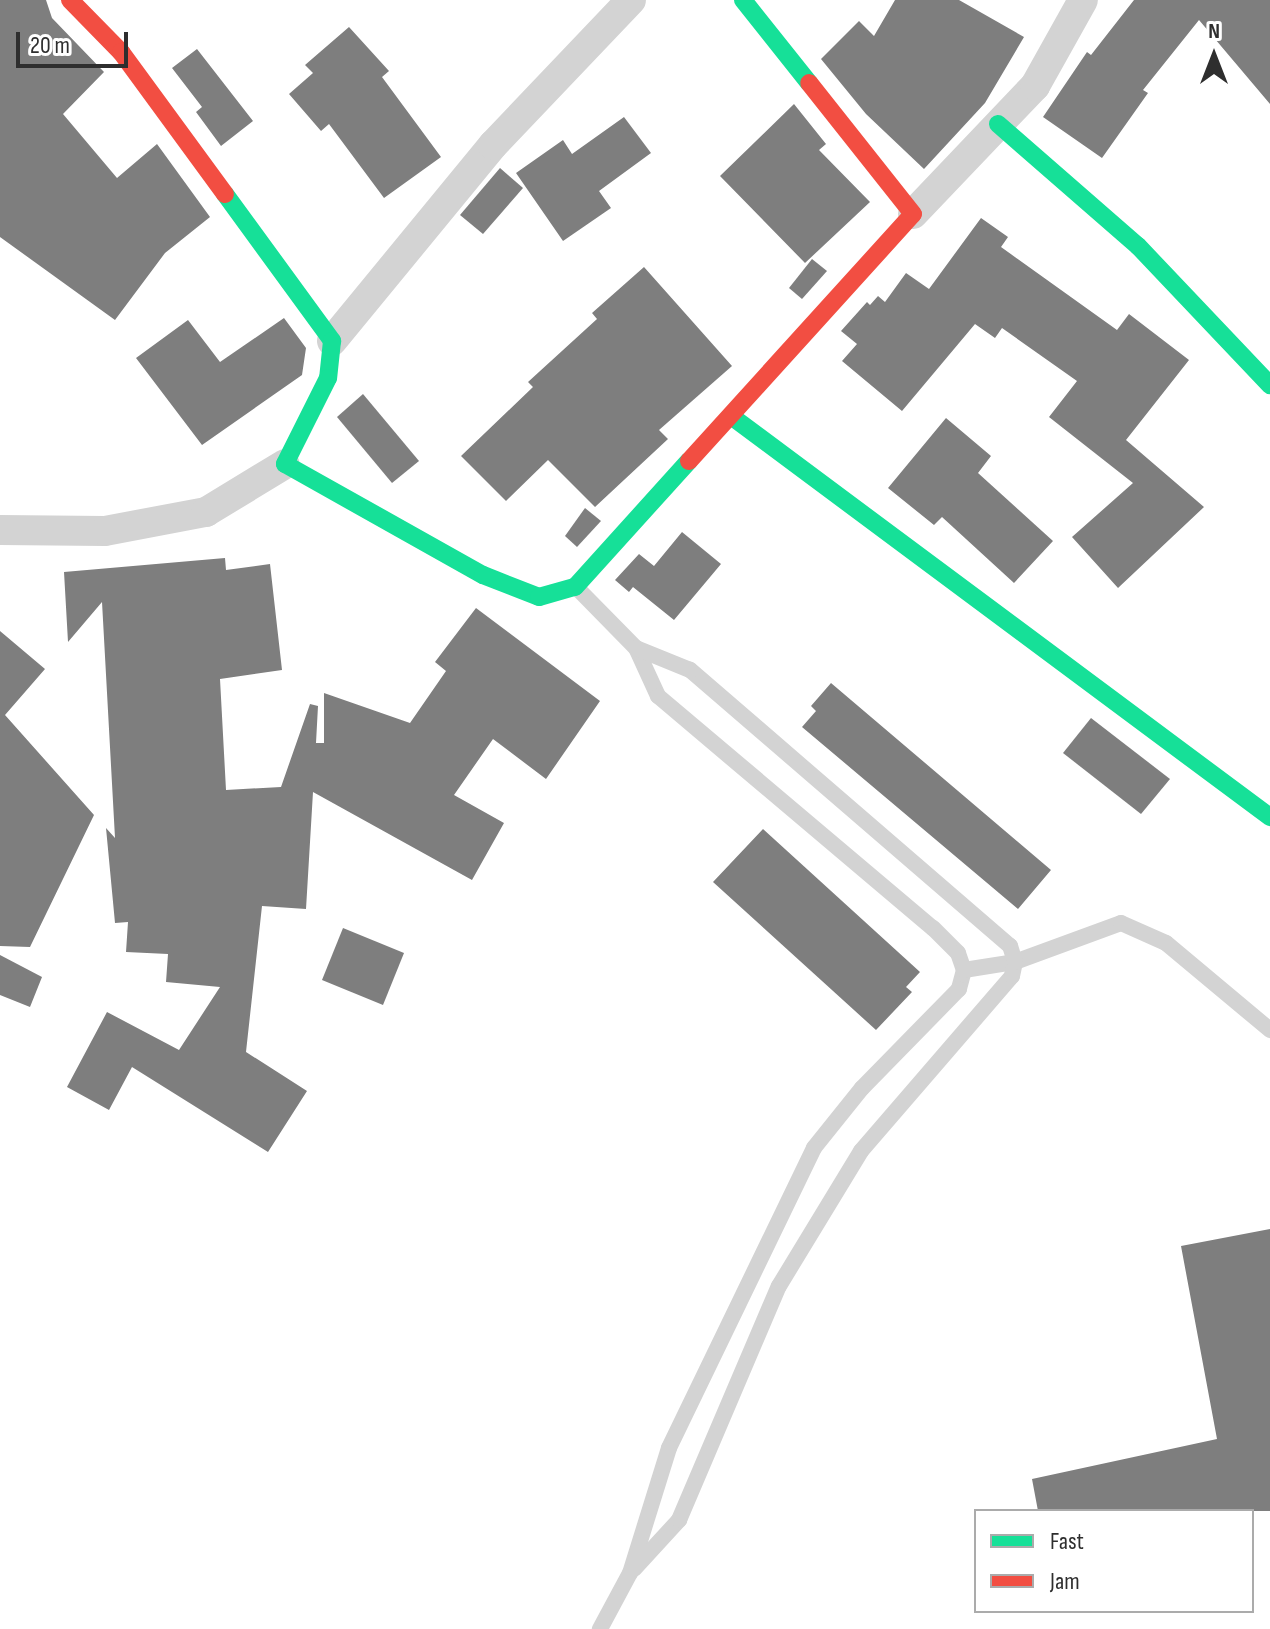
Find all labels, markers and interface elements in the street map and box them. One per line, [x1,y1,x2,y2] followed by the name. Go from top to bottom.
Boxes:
[20,16,132,66] scale bar
[1174,16,1254,96] north arrow
[1208,18,1220,45] text: N
[30,31,70,60] text: 20 m
[974,1509,1254,1613] legend
[1050,1527,1084,1556] text: Fast
[1050,1567,1080,1596] text: Jam

